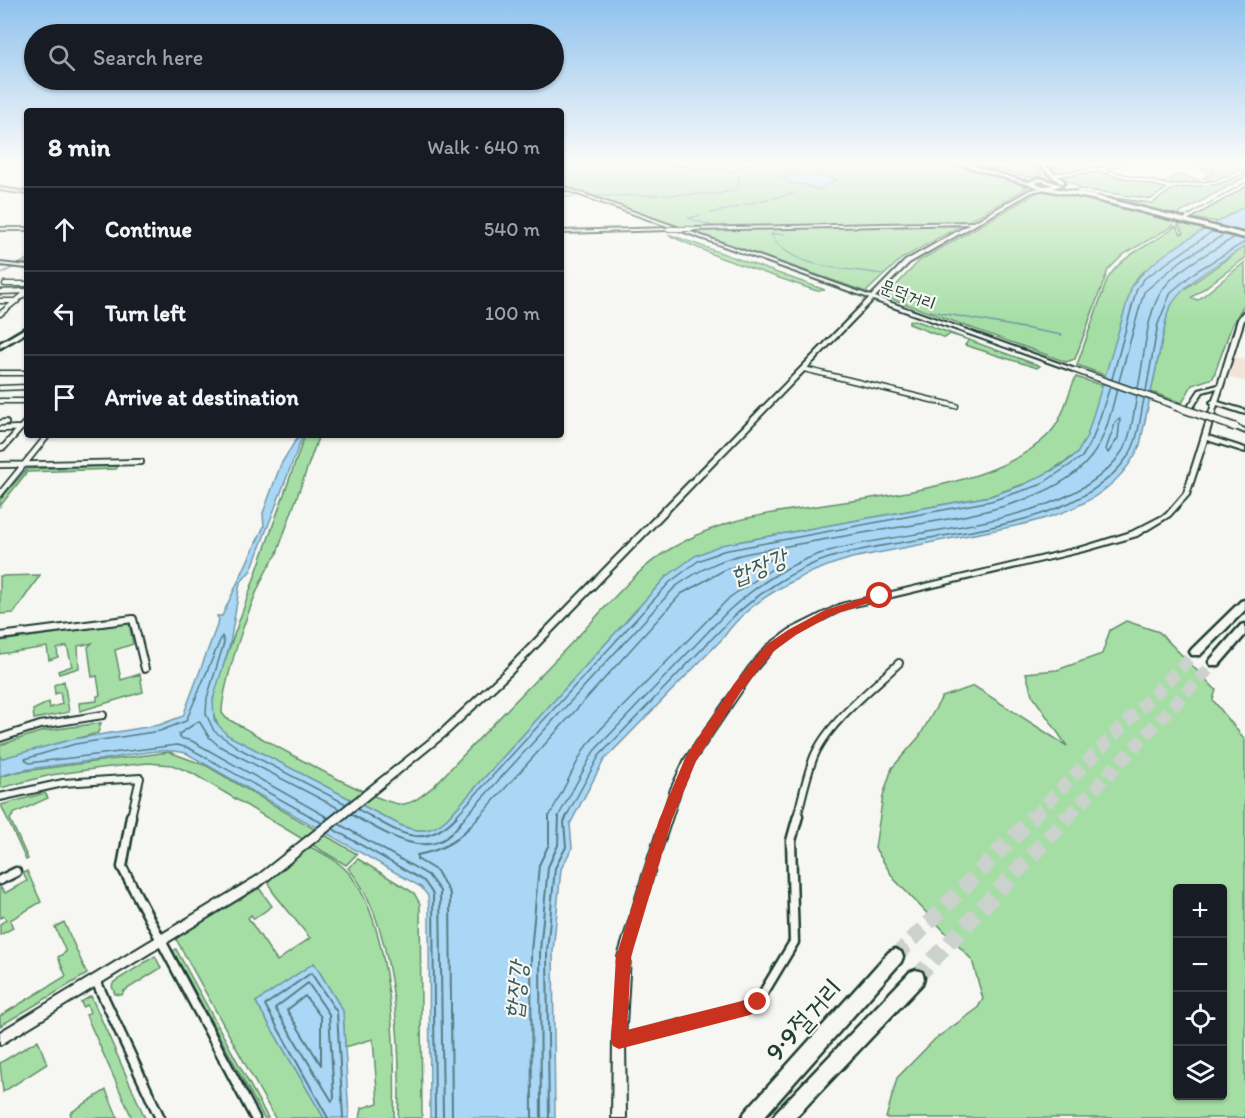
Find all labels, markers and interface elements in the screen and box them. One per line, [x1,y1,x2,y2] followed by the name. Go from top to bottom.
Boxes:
[24,24,564,90] search box
[45,41,78,74] icon: search
[93,44,203,71] text: Search here
[48,131,110,163] text: 8 min
[427,135,540,159] text: Walk · 640 m
[48,213,81,246] icon: ahead
[105,216,192,243] text: Continue
[484,217,540,241] text: 540 m
[877,275,939,315] street label: 문덕거리
[48,297,81,330] icon: left
[105,300,186,327] text: Turn left
[485,301,540,325] text: 100 m
[48,381,81,414] icon: arrive
[105,384,299,411] text: Arrive at destination
[727,542,794,590] water label: 합장강
[866,582,892,608] route start
[1173,884,1227,1100] map controls
[1173,884,1227,938] button: +
[1173,938,1227,992] button: −
[498,957,533,1020] water label: 합장강
[758,972,849,1068] street label: 9·9절거리
[744,988,770,1014] route end
[1173,992,1227,1046] button: locate
[1173,1046,1227,1100] button: layers

